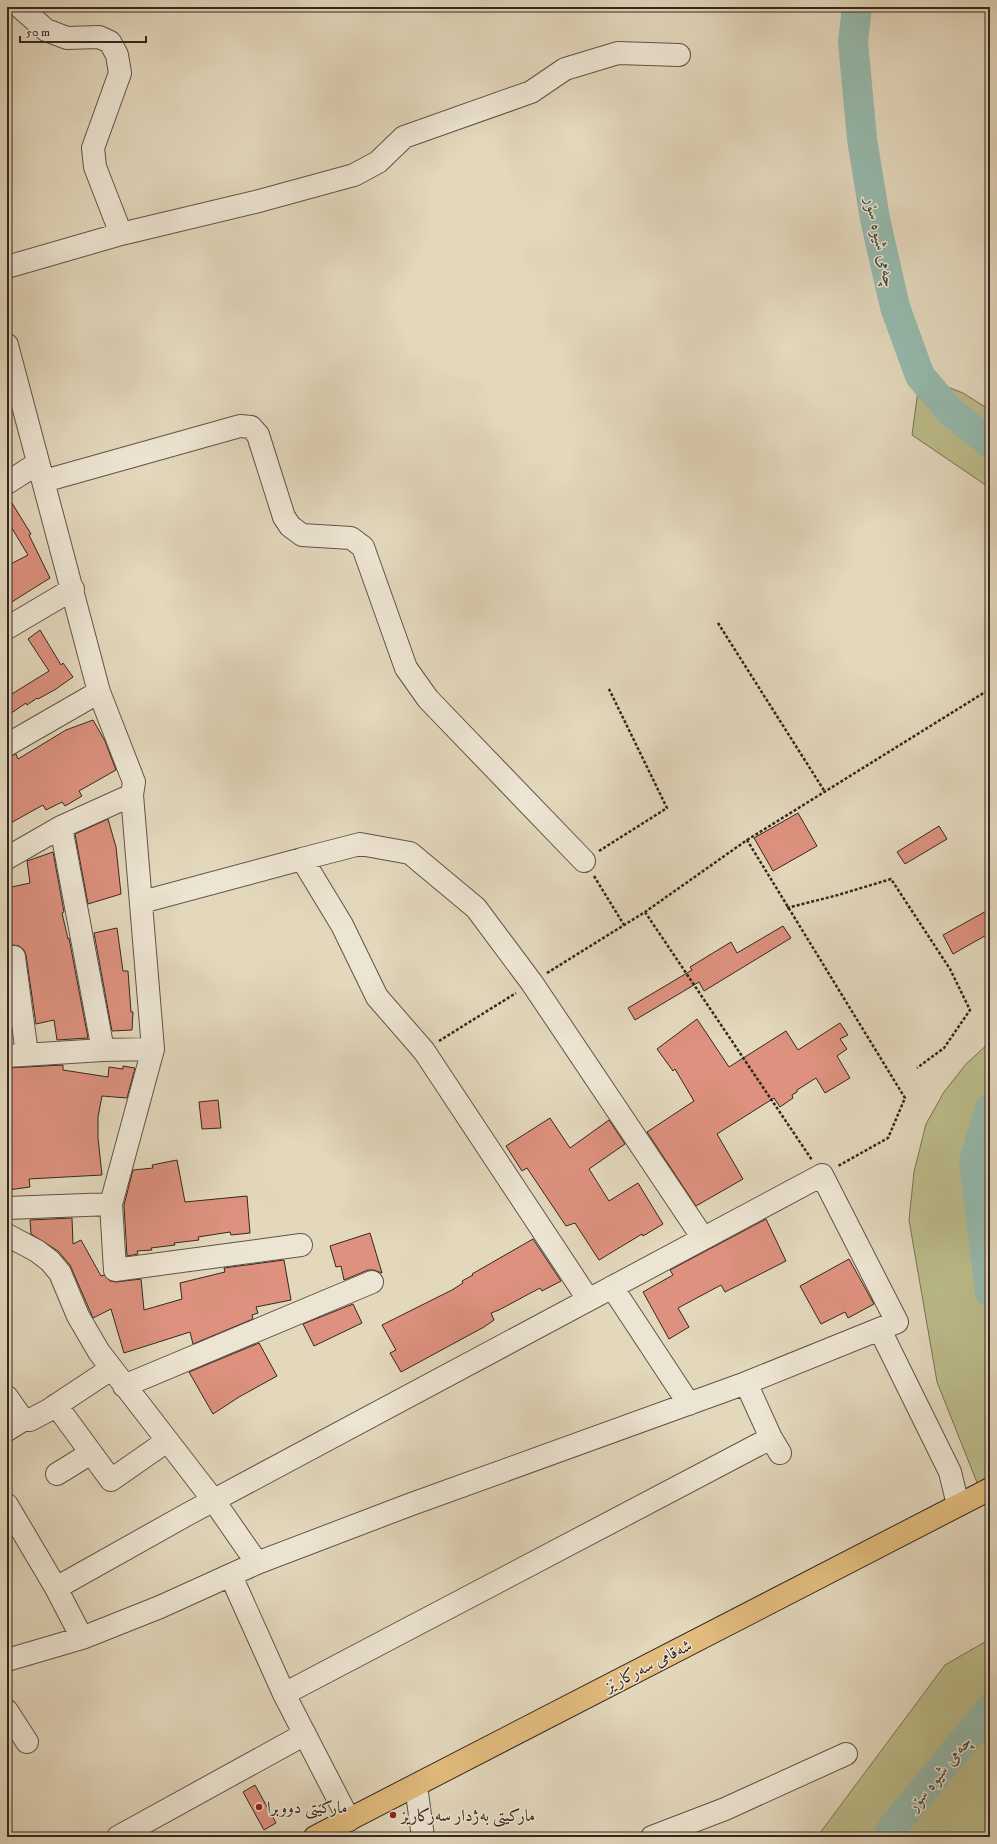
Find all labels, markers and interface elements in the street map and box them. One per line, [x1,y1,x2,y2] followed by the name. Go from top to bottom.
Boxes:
[20,18,146,44] scale bar
[26,25,50,40] text: 50 m
[858,194,900,290] water label: چەمی شیوە سۆر
[599,1635,696,1698] street label: شەقامی سەرکارێز
[902,1731,978,1818] water label: چەمی شیوە سۆر
[267,1797,348,1819] place label: ماركێتى دووبرا
[254,1802,264,1812] marker: ماركێتى دووبرا
[399,1805,535,1827] place label: مارکیتی بەژدار سەرکاریز
[388,1810,398,1820] marker: مارکیتی بەژدار سەرکاریز

